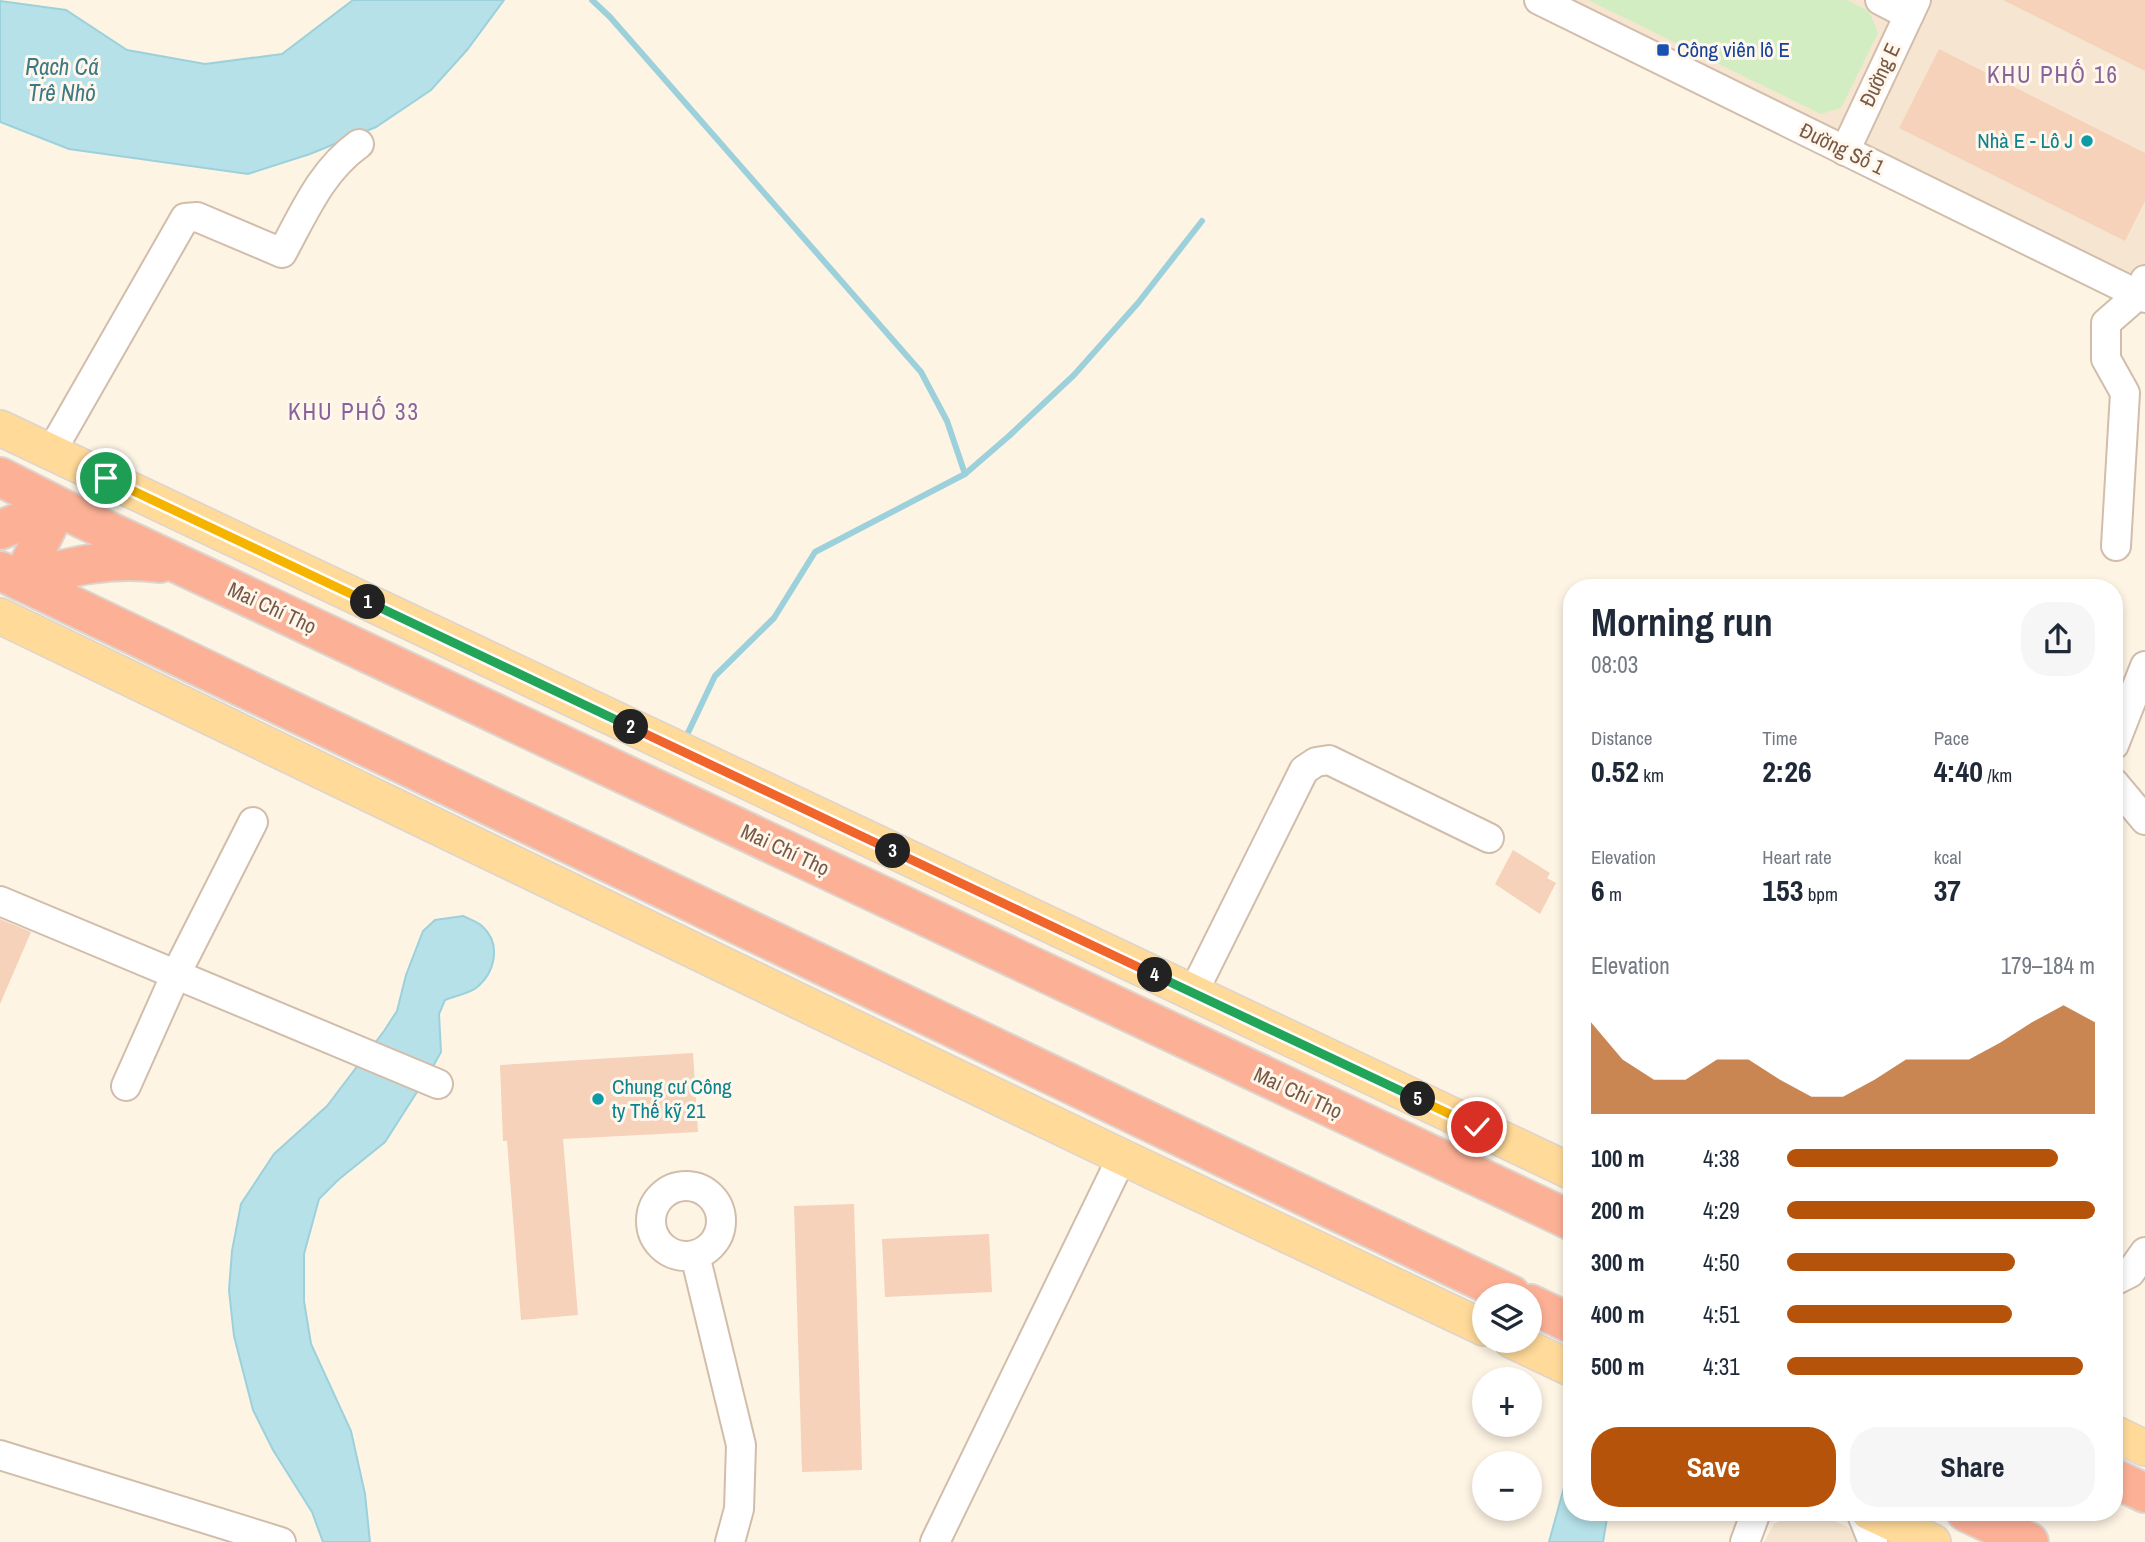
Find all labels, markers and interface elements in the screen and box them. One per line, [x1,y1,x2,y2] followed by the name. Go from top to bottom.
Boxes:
[1677,35,1790,64] place label: Công viên lô E
[1852,38,1907,111] street label: Đường E
[1655,42,1671,58] marker: Công viên lô E
[25,51,99,108] water label: Rạch Cá Trê Nhỏ
[1987,59,2119,90] district label: KHU PHỐ 16
[1795,116,1890,182] street label: Đường Số 1
[1977,126,2073,155] place label: Nhà E - Lô J
[2079,133,2095,149] marker: Nhà E - Lô J
[288,396,420,427] district label: KHU PHỐ 33
[76,448,136,508] pin
[87,459,125,497] icon: arrive
[223,574,321,641] street label: Mai Chí Thọ
[350,584,386,620] pin: 1
[363,588,372,614] text: 1
[1591,597,1773,648] text: Morning run
[2021,602,2095,676] button: share
[1591,649,1638,680] text: 08:03
[614,710,648,744] pin: 2
[626,713,635,739] text: 2
[1591,725,1652,751] text: Distance
[1762,725,1797,751] text: Time
[1934,725,1969,751] text: Pace
[1591,751,1639,791] text: 0.52
[1762,751,1812,791] text: 2:26
[1934,751,1983,791] text: 4:40
[1639,762,1664,788] text: km
[1983,762,2012,788] text: /km
[736,816,834,883] street label: Mai Chí Thọ
[876,834,910,868] pin: 3
[888,837,897,863] text: 3
[1591,844,1656,870] text: Elevation
[1762,844,1832,870] text: Heart rate
[1934,844,1961,870] text: kcal
[1591,870,1605,910] text: 6
[1762,870,1803,910] text: 153
[1934,870,1961,910] text: 37
[1605,881,1622,907] text: m
[1803,881,1838,907] text: bpm
[1591,950,1670,981] text: Elevation
[2001,950,2095,981] text: 179–184 m
[1138,958,1172,992] pin: 4
[1150,961,1159,987] text: 4
[1249,1059,1347,1126] street label: Mai Chí Thọ
[612,1072,732,1125] place label: Chung cư Công ty Thế kỹ 21
[1400,1082,1436,1116] pin: 5
[1413,1085,1422,1111] text: 5
[590,1091,606,1107] marker: Chung cư Công ty Thế kỹ 21
[1447,1097,1507,1157] pin
[1458,1108,1496,1146] icon: check
[1591,1143,1644,1174] text: 100 m
[1703,1143,1740,1174] text: 4:38
[1591,1195,1644,1226] text: 200 m
[1703,1195,1740,1226] text: 4:29
[1591,1247,1644,1278] text: 300 m
[1703,1247,1740,1278] text: 4:50
[1472,1283,1542,1521] map controls
[1472,1283,1542,1353] button: layers
[1591,1299,1644,1330] text: 400 m
[1703,1299,1740,1330] text: 4:51
[1591,1351,1644,1382] text: 500 m
[1703,1351,1740,1382] text: 4:31
[1472,1367,1542,1437] button: +
[1591,1427,1836,1507] button: Save
[1850,1427,2095,1507] button: Share
[1472,1451,1542,1521] button: −

